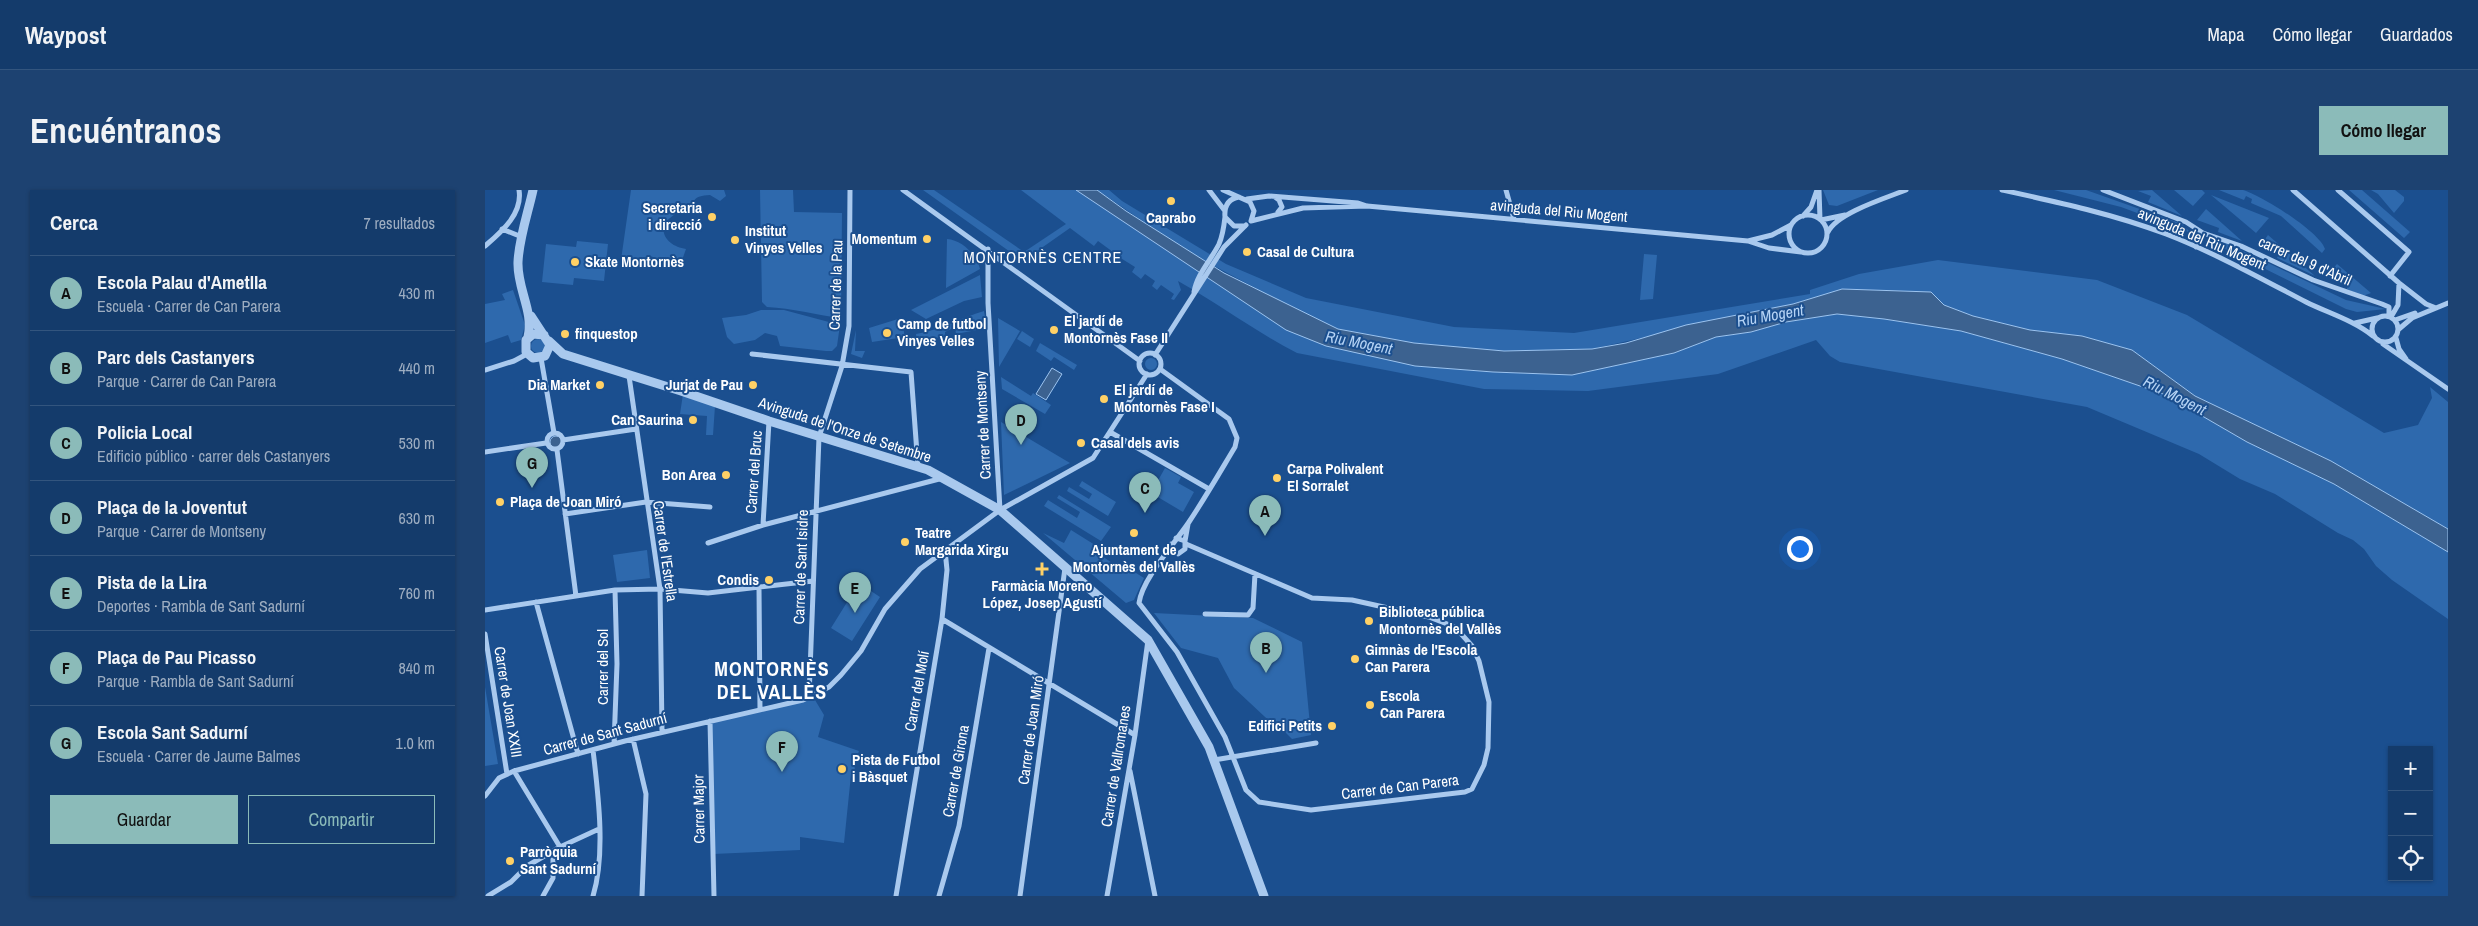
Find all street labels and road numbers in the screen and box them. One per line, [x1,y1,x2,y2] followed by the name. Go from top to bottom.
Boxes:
[1490,194,1629,227] street label: avinguda del Riu Mogent
[2135,202,2270,275] street label: avinguda del Riu Mogent
[2255,231,2355,290] street label: carrer del 9 d'Abril
[823,240,848,330] street label: Carrer de la Pau
[969,369,996,480] street label: Carrer de Montseny
[755,391,934,467] street label: Avinguda de l'Onze de Setembre
[740,430,767,514] street label: Carrer del Bruc
[648,499,683,603] street label: Carrer de l'Estrella
[788,509,813,625] street label: Carrer de Sant Isidre
[592,629,613,705] street label: Carrer del Sol
[489,645,528,759] street label: Carrer de Joan XXIII
[899,648,934,733] street label: Carrer del Molí
[1012,674,1049,786] street label: Carrer de Joan Miró
[1096,704,1135,828] street label: Carrer de Vallromanes
[541,707,670,760] street label: Carrer de Sant Sadurní
[937,723,974,819] street label: Carrer de Girona
[1340,769,1460,804] street label: Carrer de Can Parera
[687,774,710,844] street label: Carrer Major

